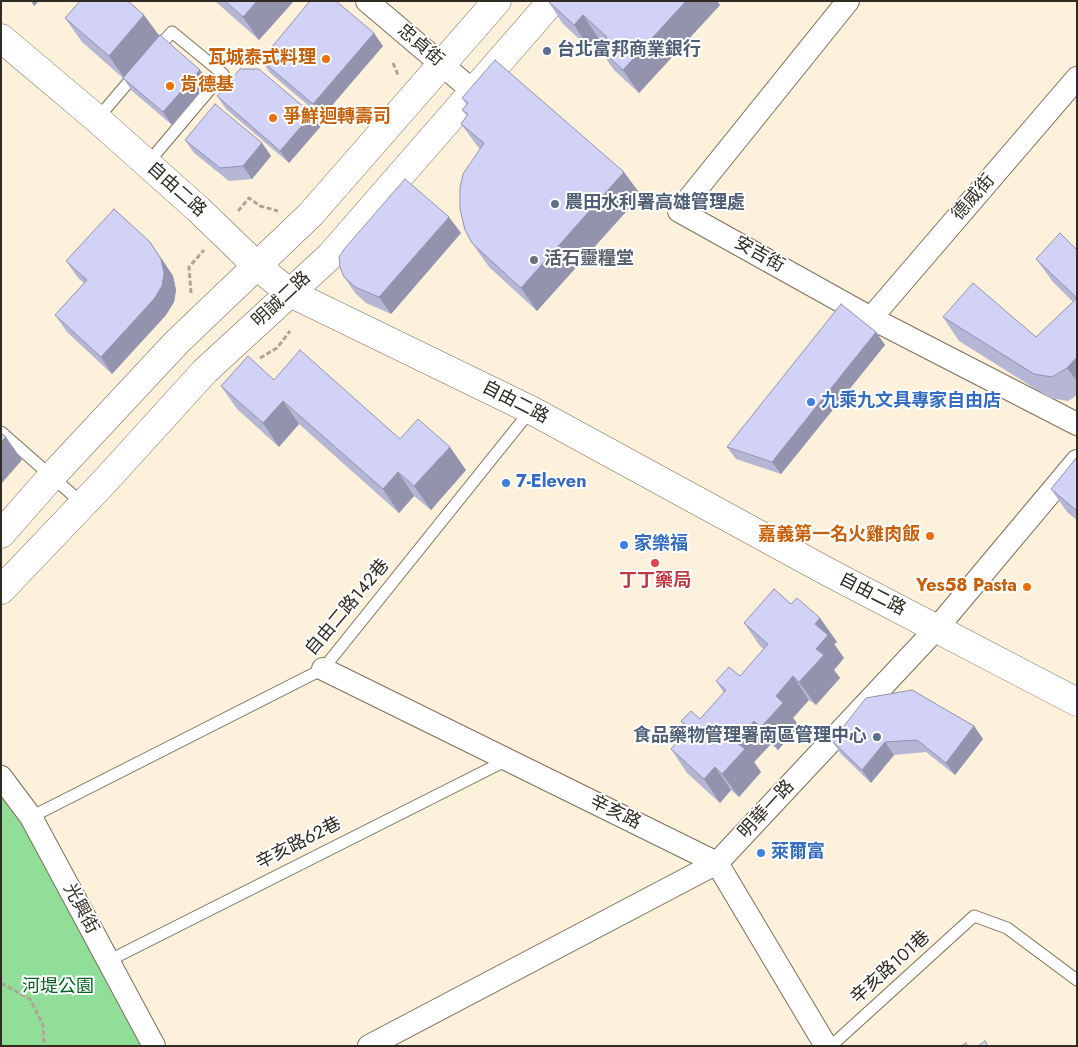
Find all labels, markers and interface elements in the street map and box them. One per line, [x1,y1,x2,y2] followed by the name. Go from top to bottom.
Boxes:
[392,20,448,72] street label: 忠貞街
[557,40,701,62] place label: 台北富邦商業銀行
[541,45,553,57] marker: 台北富邦商業銀行
[208,48,316,70] place label: 瓦城泰式料理
[320,53,332,65] marker: 瓦城泰式料理
[180,75,234,97] place label: 肯德基
[164,80,176,92] marker: 肯德基
[283,107,391,129] place label: 爭鮮迴轉壽司
[267,112,279,124] marker: 爭鮮迴轉壽司
[142,158,210,222] street label: 自由二路
[948,171,1000,225] street label: 德威街
[565,193,745,215] place label: 農田水利署高雄管理處
[549,198,561,210] marker: 農田水利署高雄管理處
[730,232,788,278] street label: 安吉街
[544,249,634,271] place label: 活石靈糧堂
[528,254,540,266] marker: 活石靈糧堂
[248,268,316,332] street label: 明誠二路
[478,377,552,429] street label: 自由二路
[821,391,1001,413] place label: 九乘九文具專家自由店
[805,396,817,408] marker: 九乘九文具專家自由店
[516,472,586,494] place label: 7-Eleven
[500,477,512,489] marker: 7-Eleven
[758,525,920,547] place label: 嘉義第一名火雞肉飯
[924,530,936,542] marker: 嘉義第一名火雞肉飯
[634,534,688,556] place label: 家樂福
[618,539,630,551] marker: 家樂福
[302,556,394,660] street label: 自由二路142巷
[649,557,661,569] marker: 丁丁藥局
[835,569,909,621] street label: 自由二路
[619,571,691,593] place label: 丁丁藥局
[916,576,1017,598] place label: Yes58 Pasta
[1021,581,1033,593] marker: Yes58 Pasta
[633,726,867,748] place label: 食品藥物管理署南區管理中心
[871,731,883,743] marker: 食品藥物管理署南區管理中心
[735,776,799,844] street label: 明華一路
[586,791,644,835] street label: 辛亥路
[253,813,345,875] street label: 辛亥路62巷
[771,842,825,864] place label: 萊爾富
[755,847,767,859] marker: 萊爾富
[58,880,102,938] street label: 光興街
[847,927,935,1009] street label: 辛亥路101巷
[22,977,94,999] park label: 河堤公園

